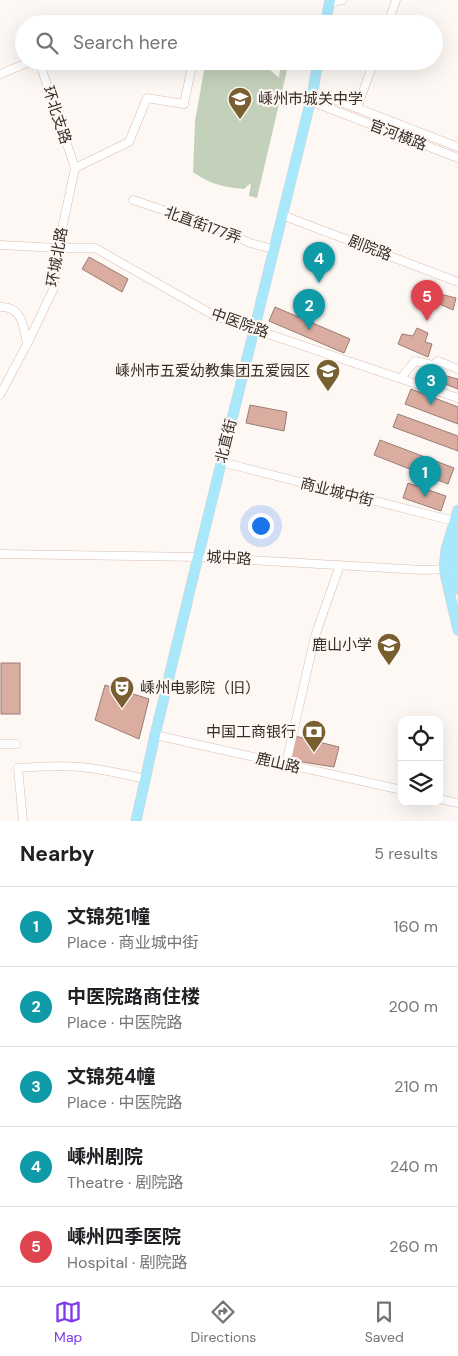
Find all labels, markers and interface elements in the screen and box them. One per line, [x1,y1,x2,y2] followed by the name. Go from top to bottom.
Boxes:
[15,15,443,70] search box
[33,29,61,57] icon: search
[73,30,178,55] text: Search here
[38,83,76,147] street label: 环北支路
[227,86,253,120] school or university icon: 嵊州市城关中学
[258,89,363,109] place label: 嵊州市城关中学
[366,115,430,155] street label: 官河横路
[162,202,244,248] street label: 北直街177弄
[42,226,72,288] street label: 环城北路
[345,231,395,265] street label: 剧院路
[303,242,335,283] pin: 4
[411,280,443,321] pin: 5
[293,289,325,330] pin: 2
[208,303,272,343] street label: 中医院路
[315,358,341,392] school or university icon: 嵊州市五爱幼教集团五爱园区
[115,361,310,381] place label: 嵊州市五爱幼教集团五爱园区
[415,364,447,405] pin: 3
[211,417,241,465] street label: 北直街
[409,456,441,497] pin: 1
[298,473,376,511] street label: 商业城中街
[248,513,274,539] your location
[206,547,252,569] street label: 城中路
[376,632,402,666] school or university icon: 鹿山小学
[312,635,372,655] place label: 鹿山小学
[109,675,135,709] theatre icon: 嵊州电影院（旧）
[140,678,260,698] place label: 嵊州电影院（旧）
[398,716,443,806] map controls
[398,716,443,761] button: locate
[301,719,327,753] bank icon: 中国工商银行
[206,722,296,742] place label: 中国工商银行
[254,748,302,778] street label: 鹿山路
[398,761,443,806] button: layers
[20,840,94,868] text: Nearby
[374,843,438,864] text: 5 results
[67,904,150,929] text: 文锦苑1幢
[33,916,39,937] text: 1
[394,916,438,937] text: 160 m
[67,932,198,953] text: Place · 商业城中街
[67,984,200,1009] text: 中医院路商住楼
[31,996,41,1017] text: 2
[389,996,438,1017] text: 200 m
[67,1012,182,1033] text: Place · 中医院路
[67,1064,155,1089] text: 文锦苑4幢
[31,1076,41,1097] text: 3
[394,1076,438,1097] text: 210 m
[67,1092,182,1113] text: Place · 中医院路
[67,1144,143,1169] text: 嵊州剧院
[31,1156,41,1177] text: 4
[390,1156,438,1177] text: 240 m
[67,1172,183,1193] text: Theatre · 剧院路
[67,1224,181,1249] text: 嵊州四季医院
[31,1236,41,1257] text: 5
[389,1236,438,1257] text: 260 m
[67,1252,188,1273] text: Hospital · 剧院路
[54,1298,82,1346] tab: Map
[191,1298,256,1346] tab: Directions
[365,1298,404,1346] tab: Saved

